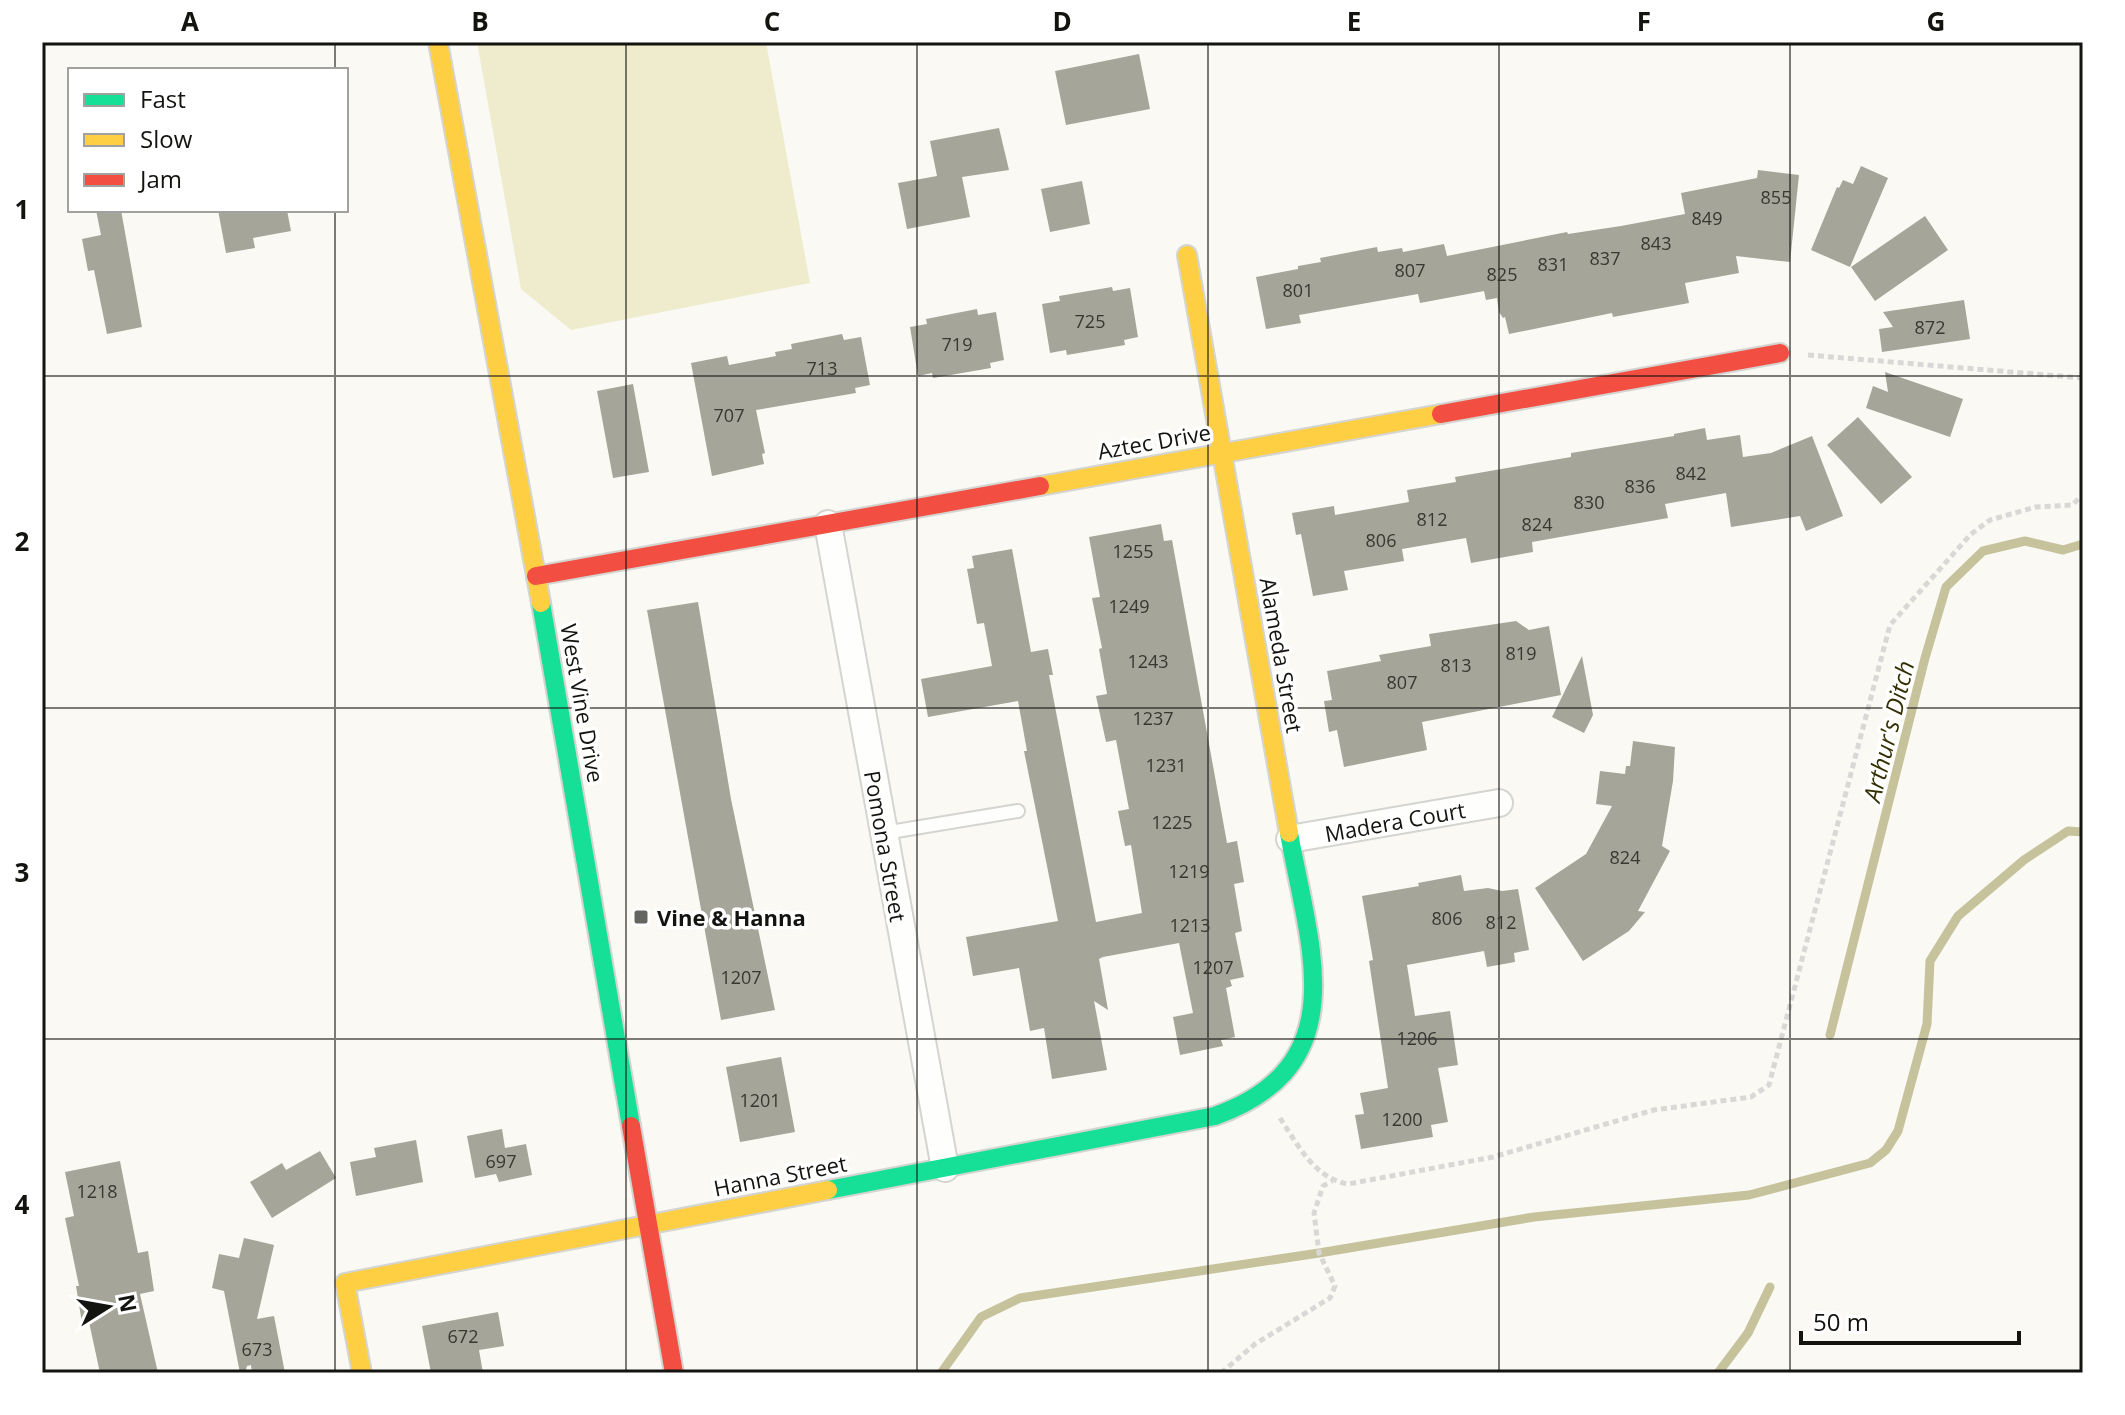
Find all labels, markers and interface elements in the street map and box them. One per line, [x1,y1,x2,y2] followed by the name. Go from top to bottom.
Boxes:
[181,3,199,39] text: A
[471,3,489,39] text: B
[764,3,780,39] text: C
[1052,3,1072,39] text: D
[1347,3,1361,39] text: E
[1637,3,1651,39] text: F
[1927,3,1945,39] text: G
[68,68,348,212] legend
[140,82,186,115] text: Fast
[140,122,193,155] text: Slow
[138,162,182,195] text: Jam
[1761,185,1791,209] house number: 855
[15,191,29,227] text: 1
[1692,206,1722,230] house number: 849
[1641,231,1671,255] house number: 843
[1590,246,1620,270] house number: 837
[1538,252,1568,276] house number: 831
[1395,258,1425,282] house number: 807
[1487,262,1517,286] house number: 825
[1283,278,1313,302] house number: 801
[1075,309,1105,333] house number: 725
[1915,315,1945,339] house number: 872
[942,332,972,356] house number: 719
[807,356,837,380] house number: 713
[714,403,744,427] house number: 707
[1095,416,1213,466] street label: Aztec Drive
[1676,461,1706,485] house number: 842
[1625,474,1655,498] house number: 836
[1574,490,1604,514] house number: 830
[1417,507,1447,531] house number: 812
[1522,512,1552,536] house number: 824
[15,523,30,559] text: 2
[1366,528,1396,552] house number: 806
[1112,539,1154,563] house number: 1255
[1254,575,1310,735] street label: Alameda Street
[1108,594,1150,618] house number: 1249
[554,621,612,785] street label: West Vine Drive
[1506,641,1536,665] house number: 819
[1127,649,1169,673] house number: 1243
[1441,653,1471,677] house number: 813
[1854,657,1921,807] water label: Arthur's Ditch
[1387,670,1417,694] house number: 807
[1132,706,1174,730] house number: 1237
[1145,753,1187,777] house number: 1231
[858,768,914,924] street label: Pomona Street
[1322,794,1468,848] street label: Madera Court
[1151,810,1193,834] house number: 1225
[1610,845,1640,869] house number: 824
[15,854,29,890] text: 3
[1168,859,1210,883] house number: 1219
[657,902,806,932] place label: Vine & Hanna
[1432,906,1462,930] house number: 806
[632,908,650,926] marker: Vine & Hanna
[1486,910,1516,934] house number: 812
[1169,913,1211,937] house number: 1213
[1192,955,1234,979] house number: 1207
[720,965,762,989] house number: 1207
[1396,1026,1438,1050] house number: 1206
[739,1088,781,1112] house number: 1201
[1381,1107,1423,1131] house number: 1200
[711,1147,849,1203] street label: Hanna Street
[486,1149,516,1173] house number: 697
[76,1179,118,1203] house number: 1218
[15,1186,30,1222] text: 4
[68,1267,148,1347] north arrow
[112,1291,145,1315] text: N
[1801,1295,2019,1345] scale bar
[1813,1305,1869,1338] text: 50 m
[448,1324,478,1348] house number: 672
[242,1337,272,1361] house number: 673

